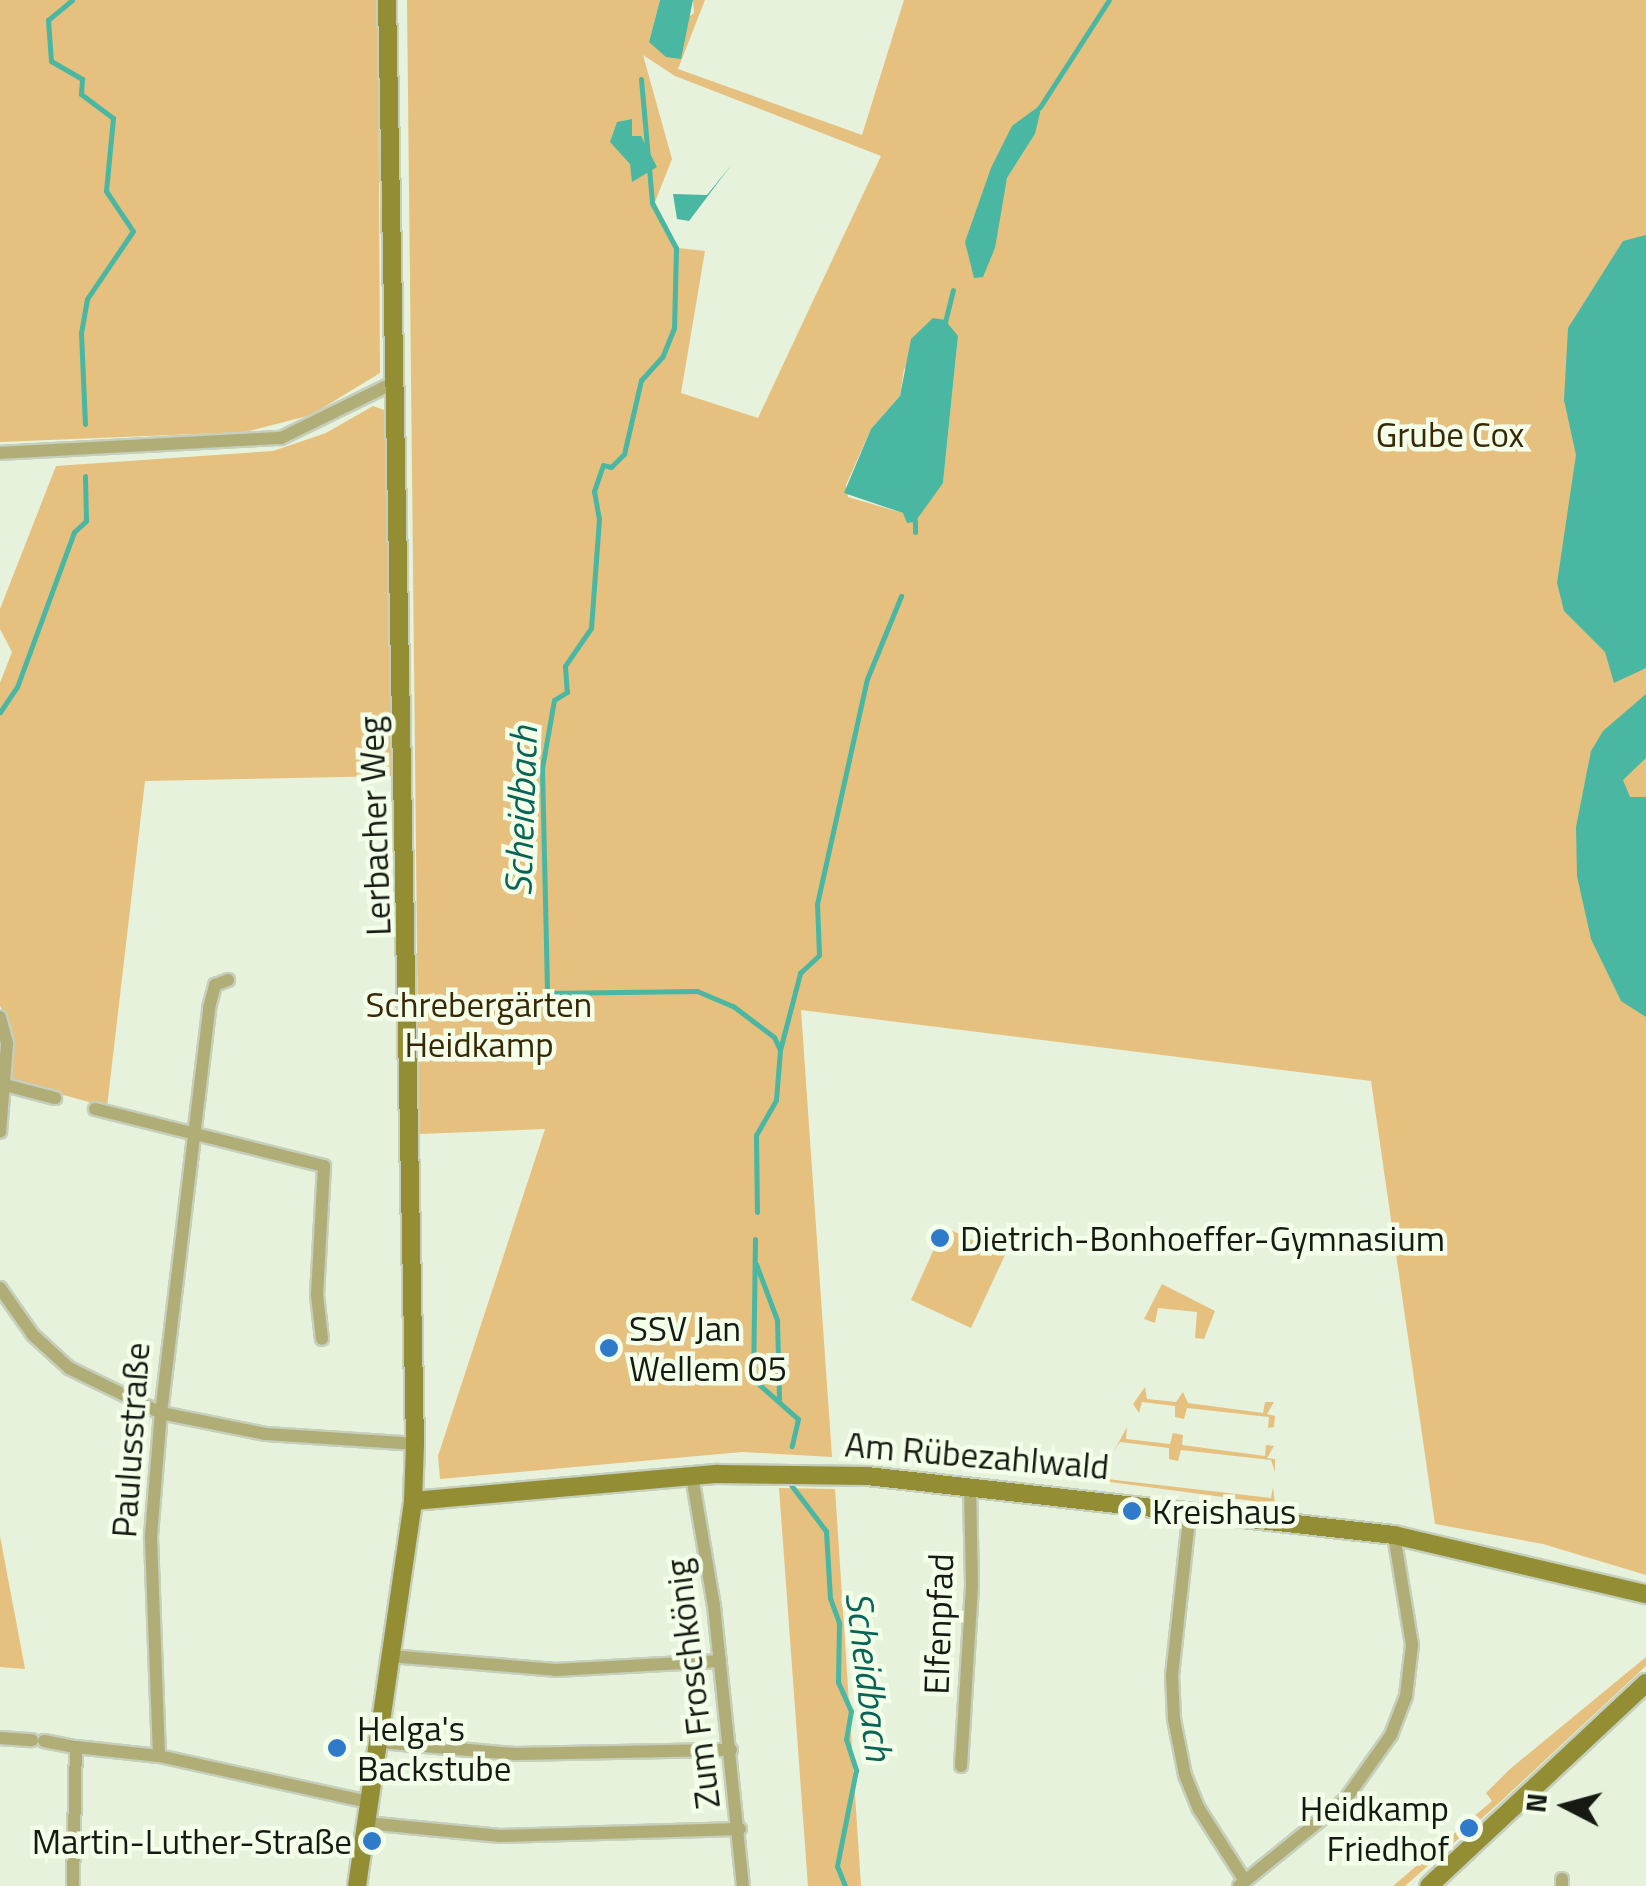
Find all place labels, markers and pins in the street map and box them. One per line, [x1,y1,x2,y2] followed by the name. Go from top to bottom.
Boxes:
[960,1217,1445,1259] place label: Dietrich-Bonhoeffer-Gymnasium
[929,1227,951,1249] marker: Dietrich-Bonhoeffer-Gymnasium
[629,1307,787,1389] place label: SSV Jan Wellem 05
[598,1337,620,1359] marker: SSV Jan Wellem 05
[1152,1490,1296,1532] place label: Kreishaus
[1121,1500,1143,1522] marker: Kreishaus
[357,1707,511,1789] place label: Helga's Backstube
[326,1737,348,1759] marker: Helga's Backstube
[1300,1787,1449,1869] place label: Heidkamp Friedhof
[1458,1817,1480,1839] marker: Heidkamp Friedhof
[32,1820,352,1862] place label: Martin-Luther-Straße
[361,1830,383,1852] marker: Martin-Luther-Straße

